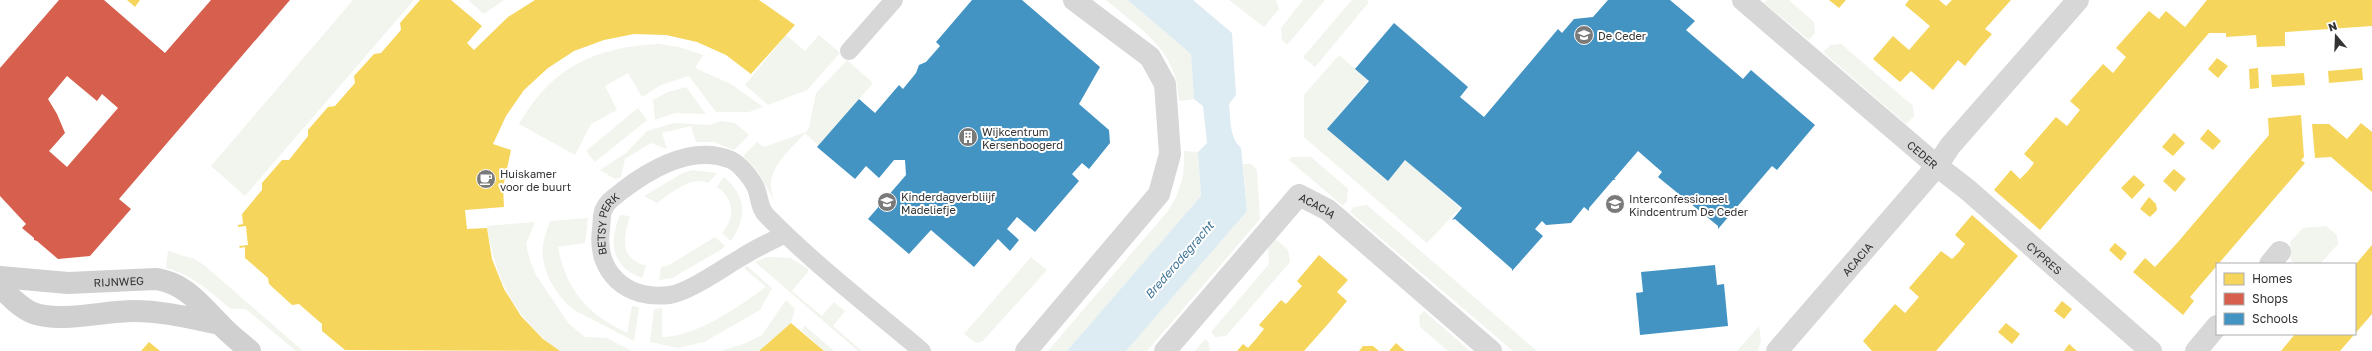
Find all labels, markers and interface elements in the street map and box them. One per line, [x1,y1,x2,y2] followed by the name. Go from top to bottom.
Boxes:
[2316,16,2356,56] north arrow
[2327,19,2339,34] text: N
[1573,24,1595,46] school or university icon: De Ceder
[1598,29,1647,42] place label: De Ceder
[982,125,1063,151] place label: Wijkcentrum Kersenboogerd
[957,126,979,148] building icon: Wijkcentrum Kersenboogerd
[1905,137,1941,171] street label: CEDER
[500,167,571,193] place label: Huiskamer voor de buurt
[475,168,497,190] cafe icon: Huiskamer voor de buurt
[594,189,622,256] street label: BETSY PERK
[901,190,995,216] place label: Kinderdagverbliijf Madeliefje
[1297,190,1339,221] street label: ACACIA
[876,191,898,213] school or university icon: Kinderdagverbliijf Madeliefje
[1629,192,1749,218] place label: Interconfessioneel Kindcentrum De Ceder
[1604,193,1626,215] school or university icon: Interconfessioneel Kindcentrum De Ceder
[1141,217,1217,302] water label: Brederodegracht
[1839,239,1875,278] street label: ACACIA
[2024,239,2065,276] street label: CYPRES
[2216,263,2356,335] legend
[2252,271,2292,286] text: Homes
[93,273,144,288] street label: RIJNWEG
[2252,291,2288,306] text: Shops
[2252,311,2298,326] text: Schools

